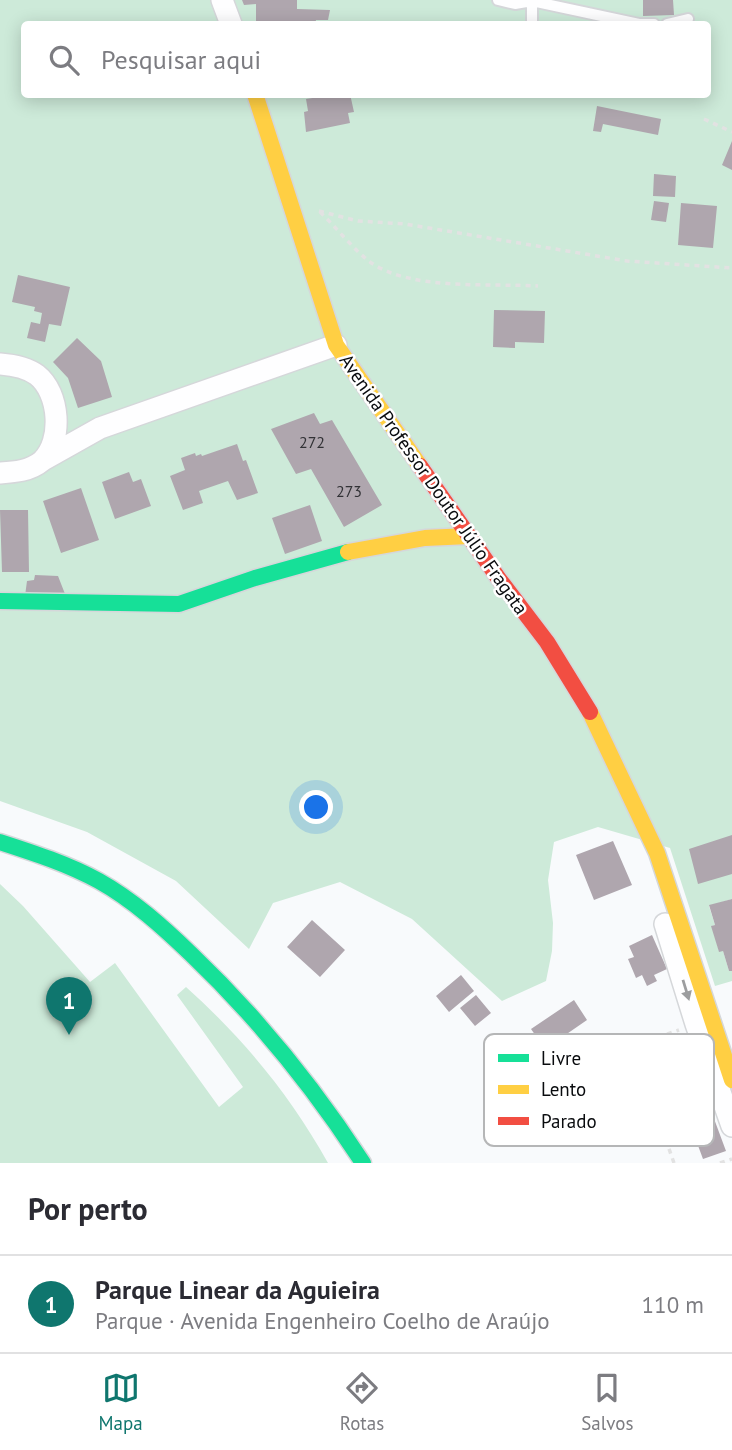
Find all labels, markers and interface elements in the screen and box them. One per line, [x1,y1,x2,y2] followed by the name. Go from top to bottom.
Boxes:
[21,21,711,98] search box
[45,41,83,79] icon: search
[101,43,261,76] text: Pesquisar aqui
[335,349,533,619] street label: Avenida Professor Doutor Júlio Fragata
[299,432,325,452] house number: 272
[336,481,362,501] house number: 273
[299,790,333,824] your location
[46,977,92,1035] pin: 1
[681,980,691,1001] one-way arrow
[484,1034,714,1146] legend
[541,1046,581,1070] text: Livre
[541,1077,586,1101] text: Lento
[541,1109,597,1133] text: Parado
[28,1189,148,1228] text: Por perto
[95,1273,380,1306] text: Parque Linear da Aguieira
[44,1290,58,1319] text: 1
[642,1290,704,1319] text: 110 m
[95,1306,550,1335] text: Parque · Avenida Engenheiro Coelho de Araújo
[99,1369,143,1435] tab: Mapa
[340,1369,384,1435] tab: Rotas
[581,1369,633,1435] tab: Salvos

